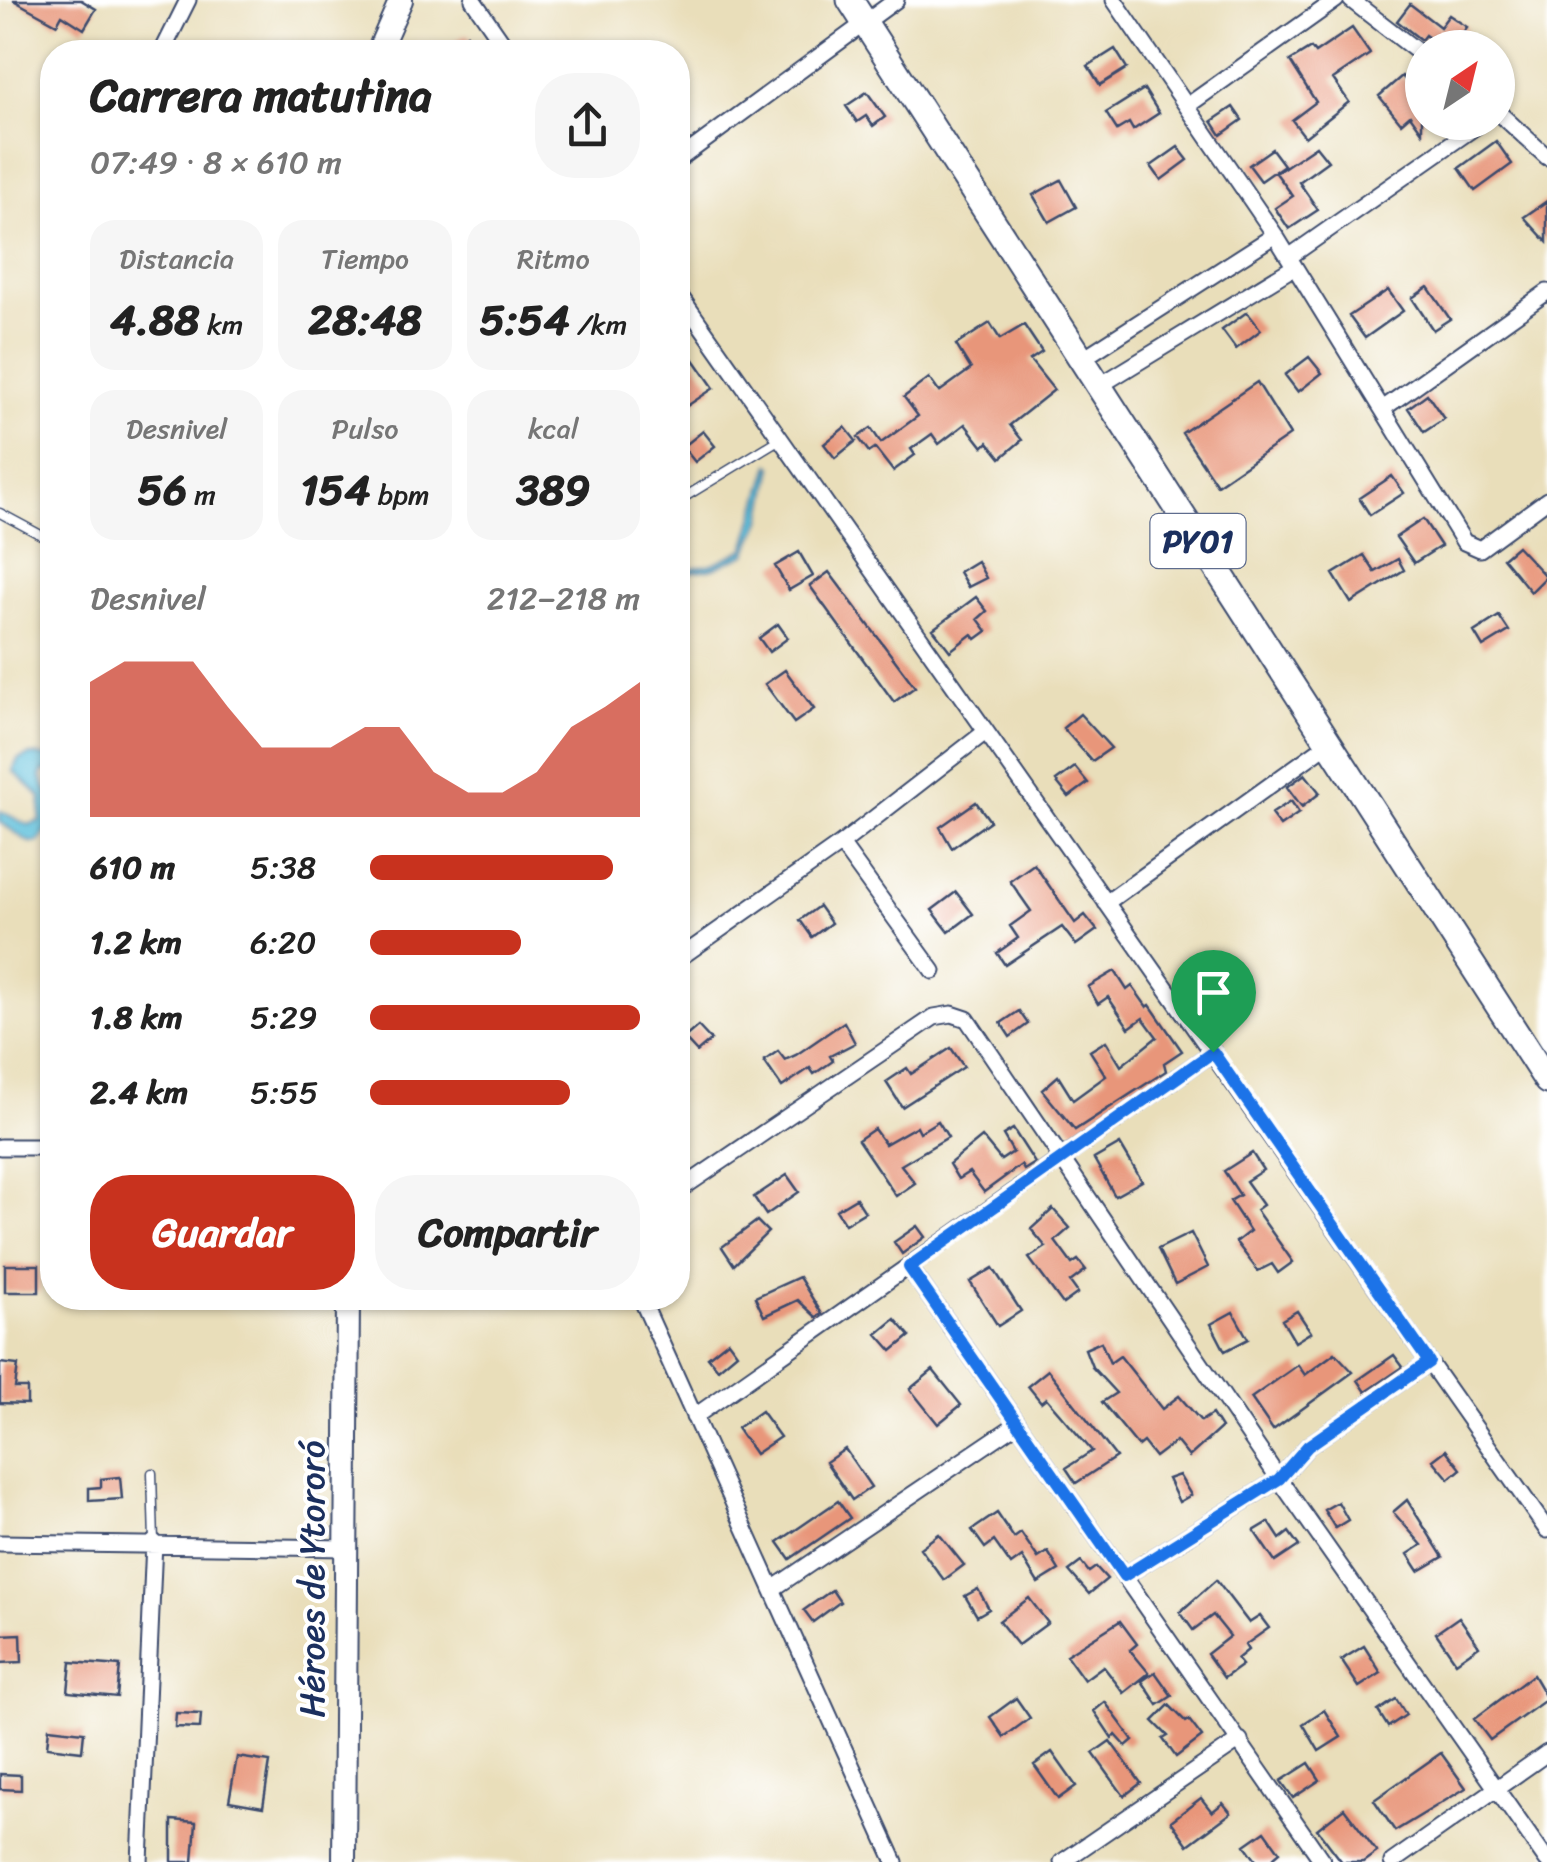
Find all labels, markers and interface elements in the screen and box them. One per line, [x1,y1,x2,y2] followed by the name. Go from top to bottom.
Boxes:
[1405,30,1515,140] north arrow
[1405,30,1515,140] map controls
[90,56,432,136] text: Carrera matutina
[535,73,640,178] button: share
[90,134,342,191] text: 07:49 · 8 × 610 m
[119,234,234,283] text: Distancia
[321,234,409,283] text: Tiempo
[517,234,590,283] text: Ritmo
[110,283,200,357] text: 4.88
[308,283,422,357] text: 28:48
[479,283,570,357] text: 5:54
[200,300,243,349] text: km
[570,300,627,349] text: /km
[126,404,227,453] text: Desnivel
[331,404,399,453] text: Pulso
[528,404,579,453] text: kcal
[138,453,187,527] text: 56
[301,453,370,527] text: 154
[516,453,590,527] text: 389
[187,470,216,519] text: m
[370,470,429,519] text: bpm
[1150,514,1246,568] road number: PY01
[90,570,206,627] text: Desnivel
[487,570,640,627] text: 212–218 m
[90,839,175,896] text: 610 m
[250,839,316,896] text: 5:38
[90,914,182,971] text: 1.2 km
[250,914,317,971] text: 6:20
[1171,950,1256,1053] pin
[1186,965,1241,1020] icon: arrive
[90,989,183,1046] text: 1.8 km
[250,989,317,1046] text: 5:29
[90,1064,188,1121] text: 2.4 km
[250,1064,318,1121] text: 5:55
[90,1175,355,1290] button: Guardar
[375,1175,640,1290] button: Compartir
[281,1440,343,1718] street label: Héroes de Ytororó

